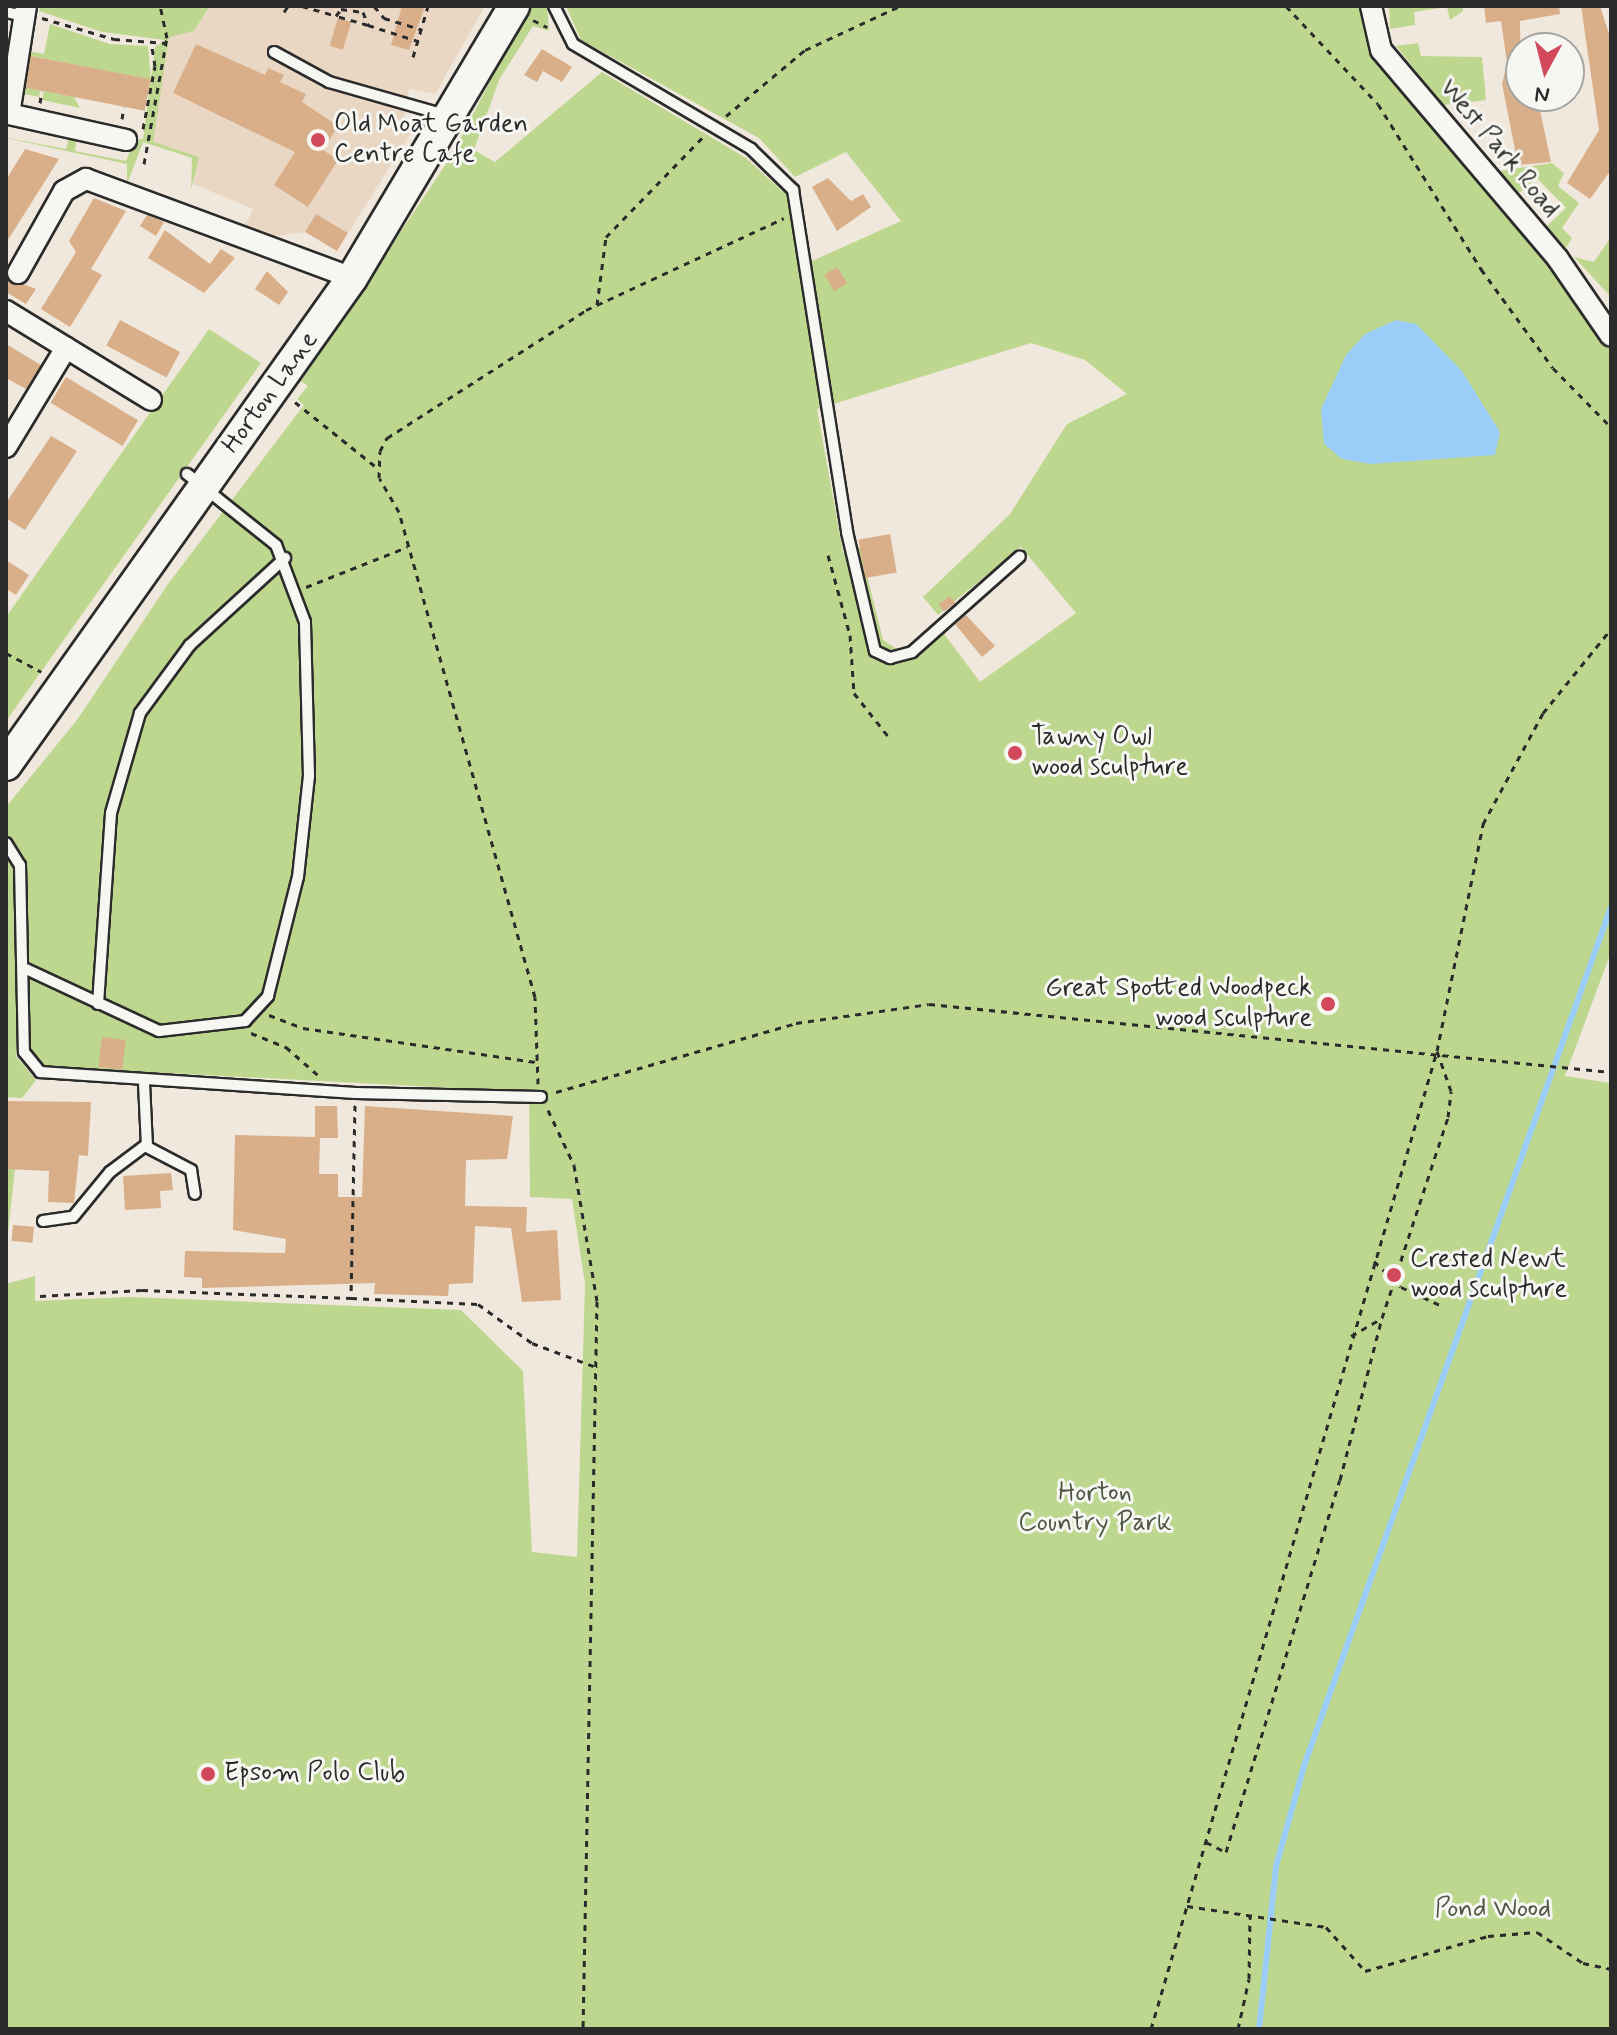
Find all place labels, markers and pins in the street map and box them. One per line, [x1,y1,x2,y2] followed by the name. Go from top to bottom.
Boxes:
[334,109,519,170] place label: Old Moat Garden Centre Cafe
[309,131,327,149] marker: Old Moat Garden Centre Cafe
[1031,722,1190,784] place label: Tawny Owl wood sculpture
[1006,744,1024,762] marker: Tawny Owl wood sculpture
[1043,973,1312,1034] place label: Great Spotted Woodpeck wood sculpture
[1319,995,1337,1013] marker: Great Spotted Woodpeck wood sculpture
[1410,1244,1569,1306] place label: Crested Newt wood sculpture
[1385,1266,1403,1284] marker: Crested Newt wood sculpture
[224,1758,406,1790] place label: Epsom Polo Club
[199,1765,217,1783] marker: Epsom Polo Club

